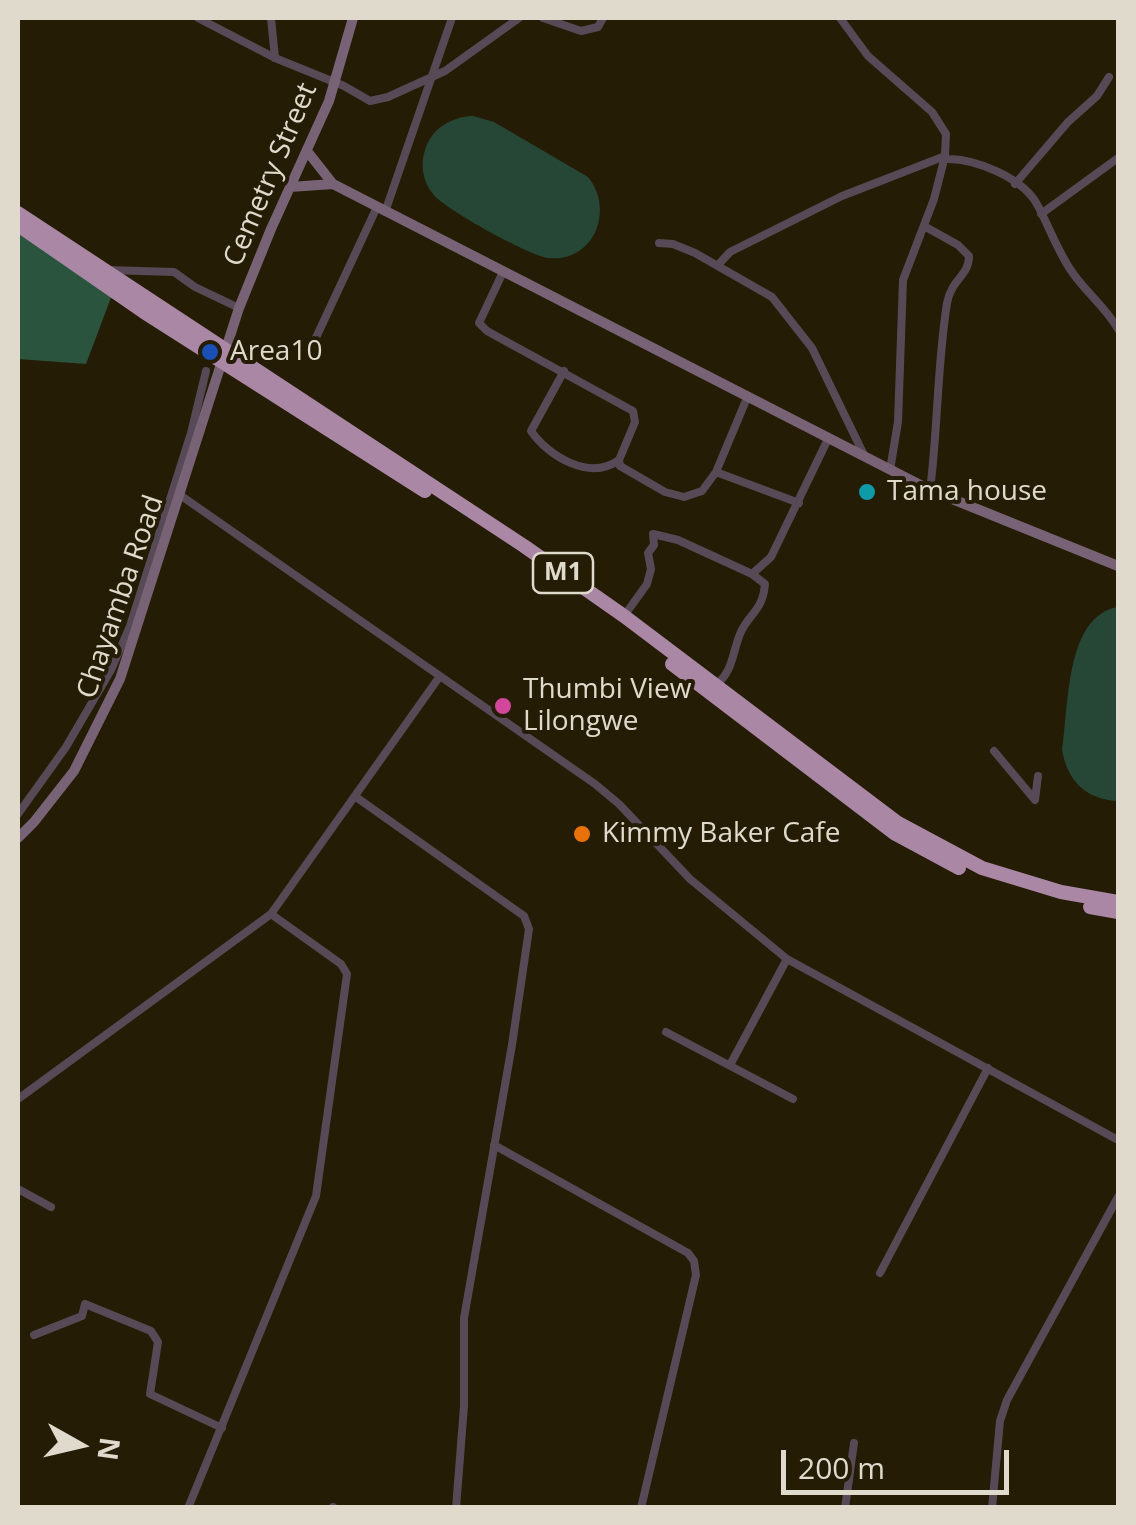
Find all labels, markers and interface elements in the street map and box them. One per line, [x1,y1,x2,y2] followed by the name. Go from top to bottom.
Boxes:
[217,78,325,272] street label: Cemetry Street
[230,335,322,369] place label: Area10
[199,341,221,363] marker: Area10
[887,475,1047,509] place label: Tama house
[856,481,878,503] marker: Tama house
[70,491,172,703] street label: Chayamba Road
[533,553,593,593] road number: M1
[523,673,691,739] place label: Thumbi View Lilongwe
[492,695,514,717] marker: Thumbi View Lilongwe
[602,817,840,851] place label: Kimmy Baker Cafe
[571,823,593,845] marker: Kimmy Baker Cafe
[30,1395,130,1495] north arrow
[786,1430,1014,1492] scale bar
[89,1435,130,1463] text: N
[798,1447,885,1488] text: 200 m

